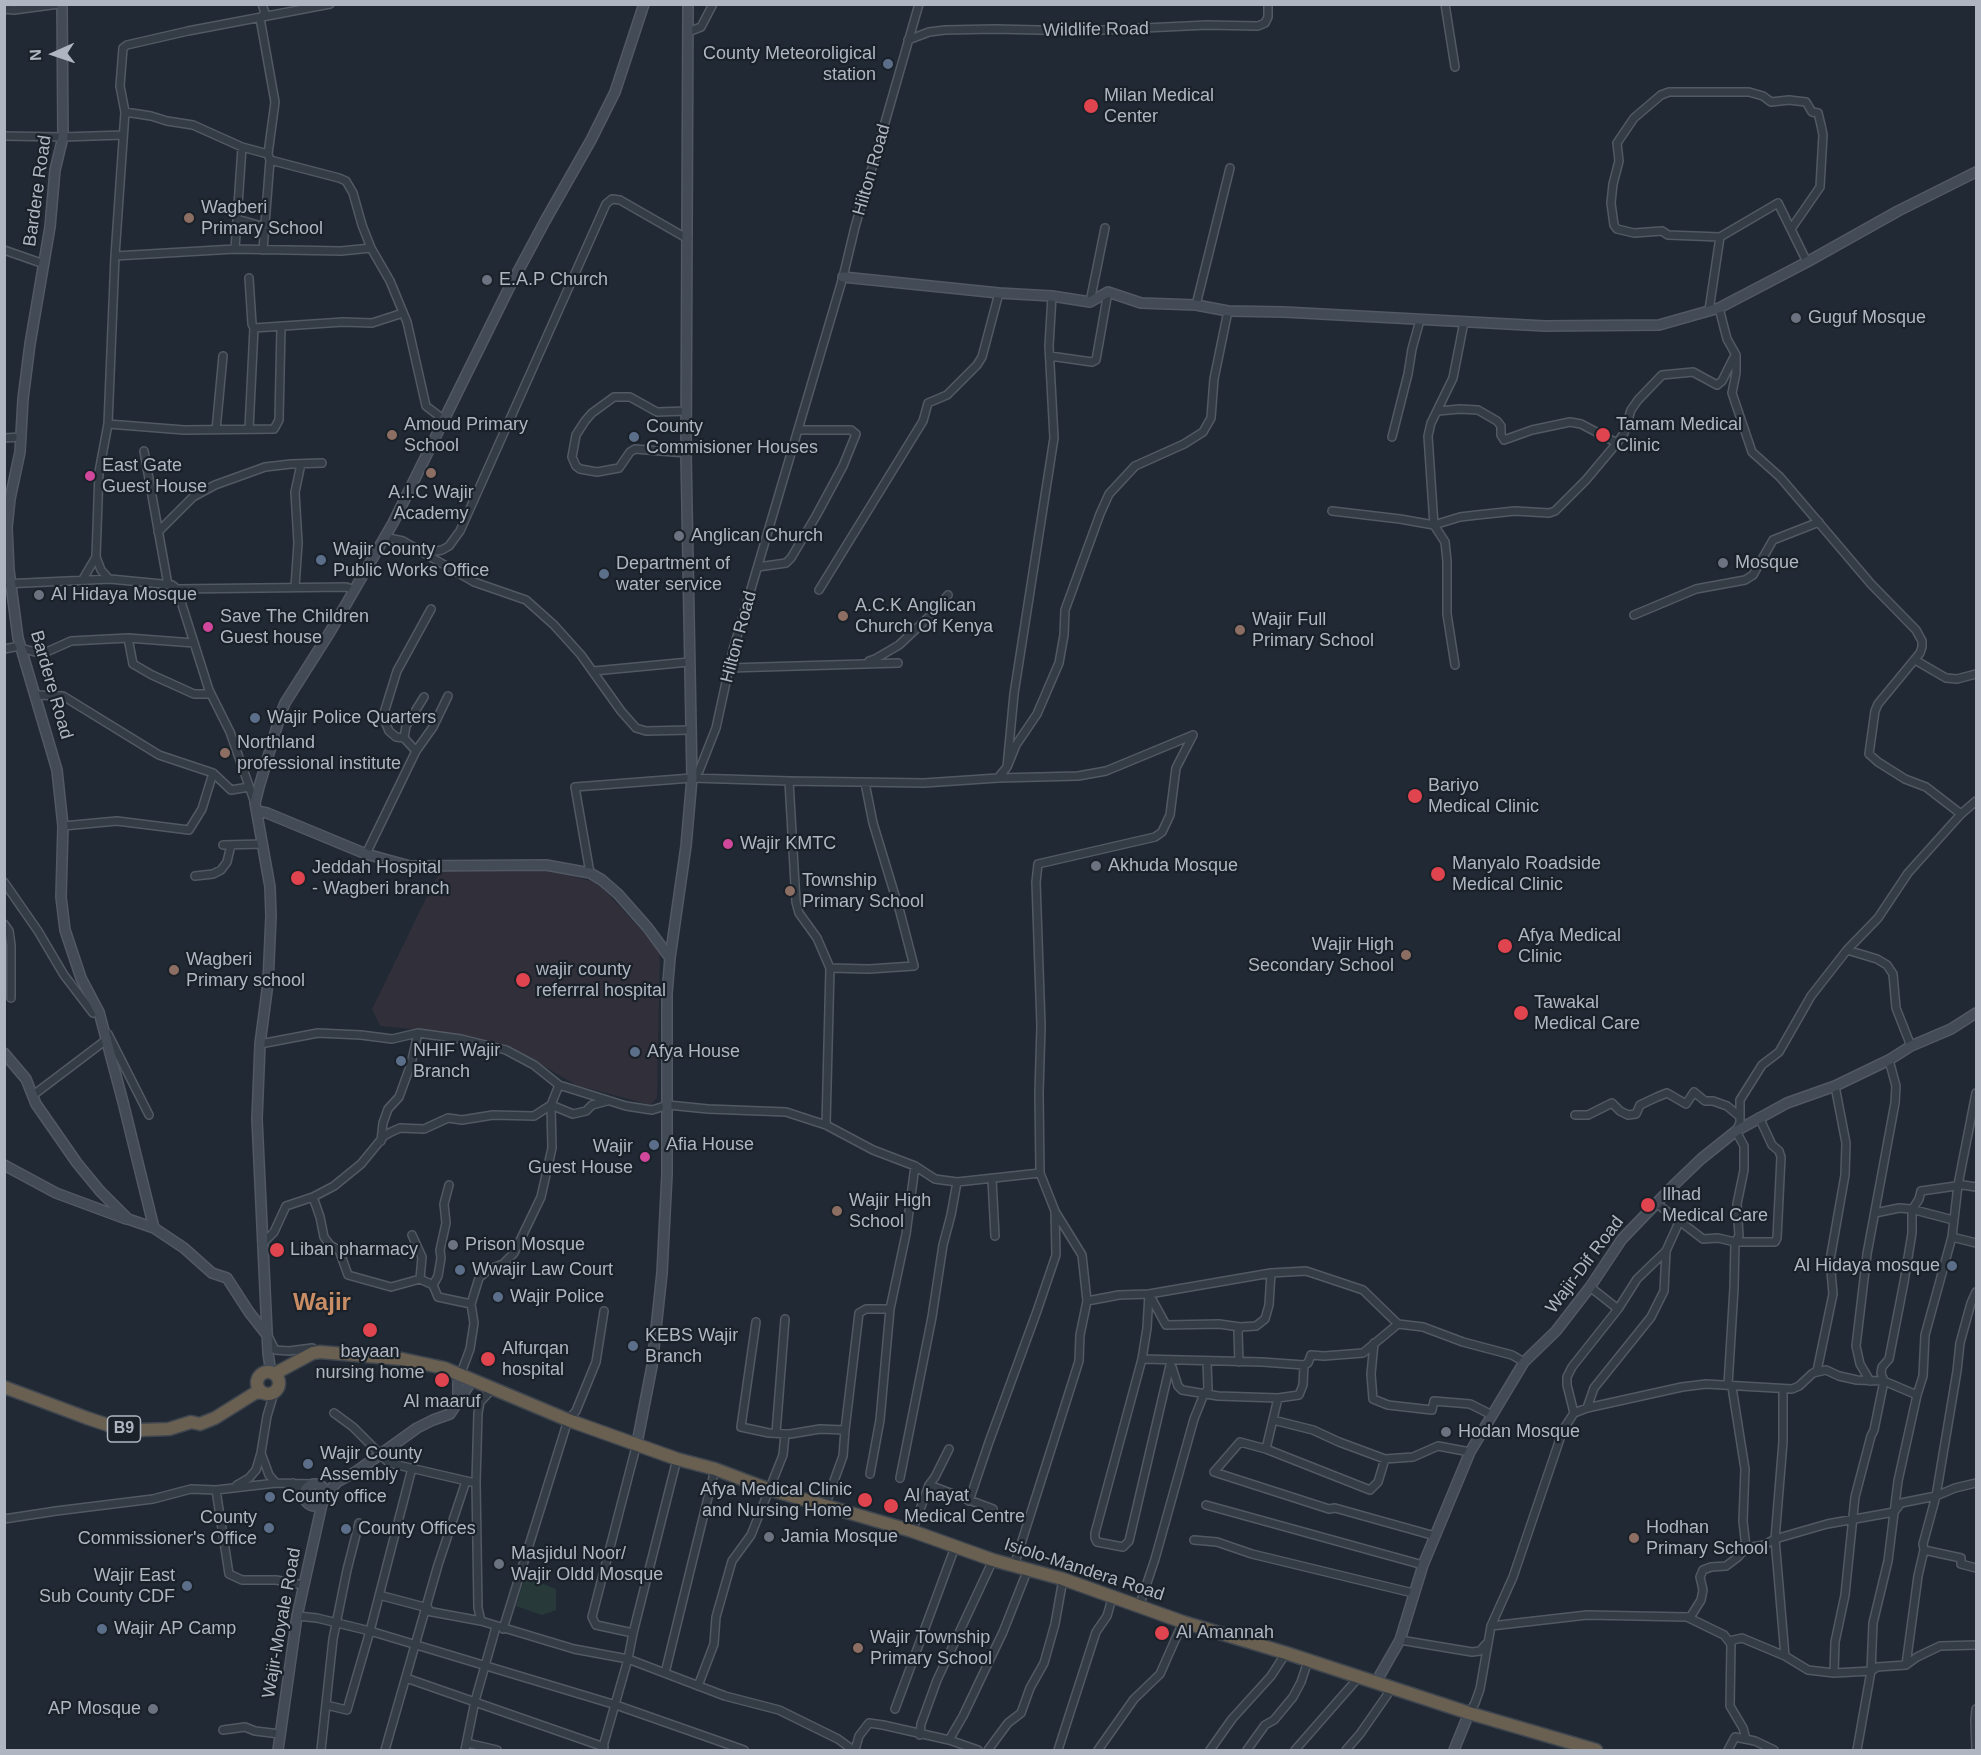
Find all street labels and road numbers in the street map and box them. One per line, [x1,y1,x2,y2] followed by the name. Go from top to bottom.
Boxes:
[1043,18,1149,42] street label: Wildlife Road
[849,122,895,218] street label: Hilton Road
[20,134,56,248] street label: Bardere Road
[716,589,762,685] street label: Hilton Road
[25,628,77,742] street label: Bardere Road
[1541,1212,1629,1318] street label: Wajir-Dif Road
[108,1416,140,1442] road number: B9
[1001,1534,1167,1606] street label: Isiolo-Mandera Road
[258,1546,306,1700] street label: Wajir-Moyale Road

